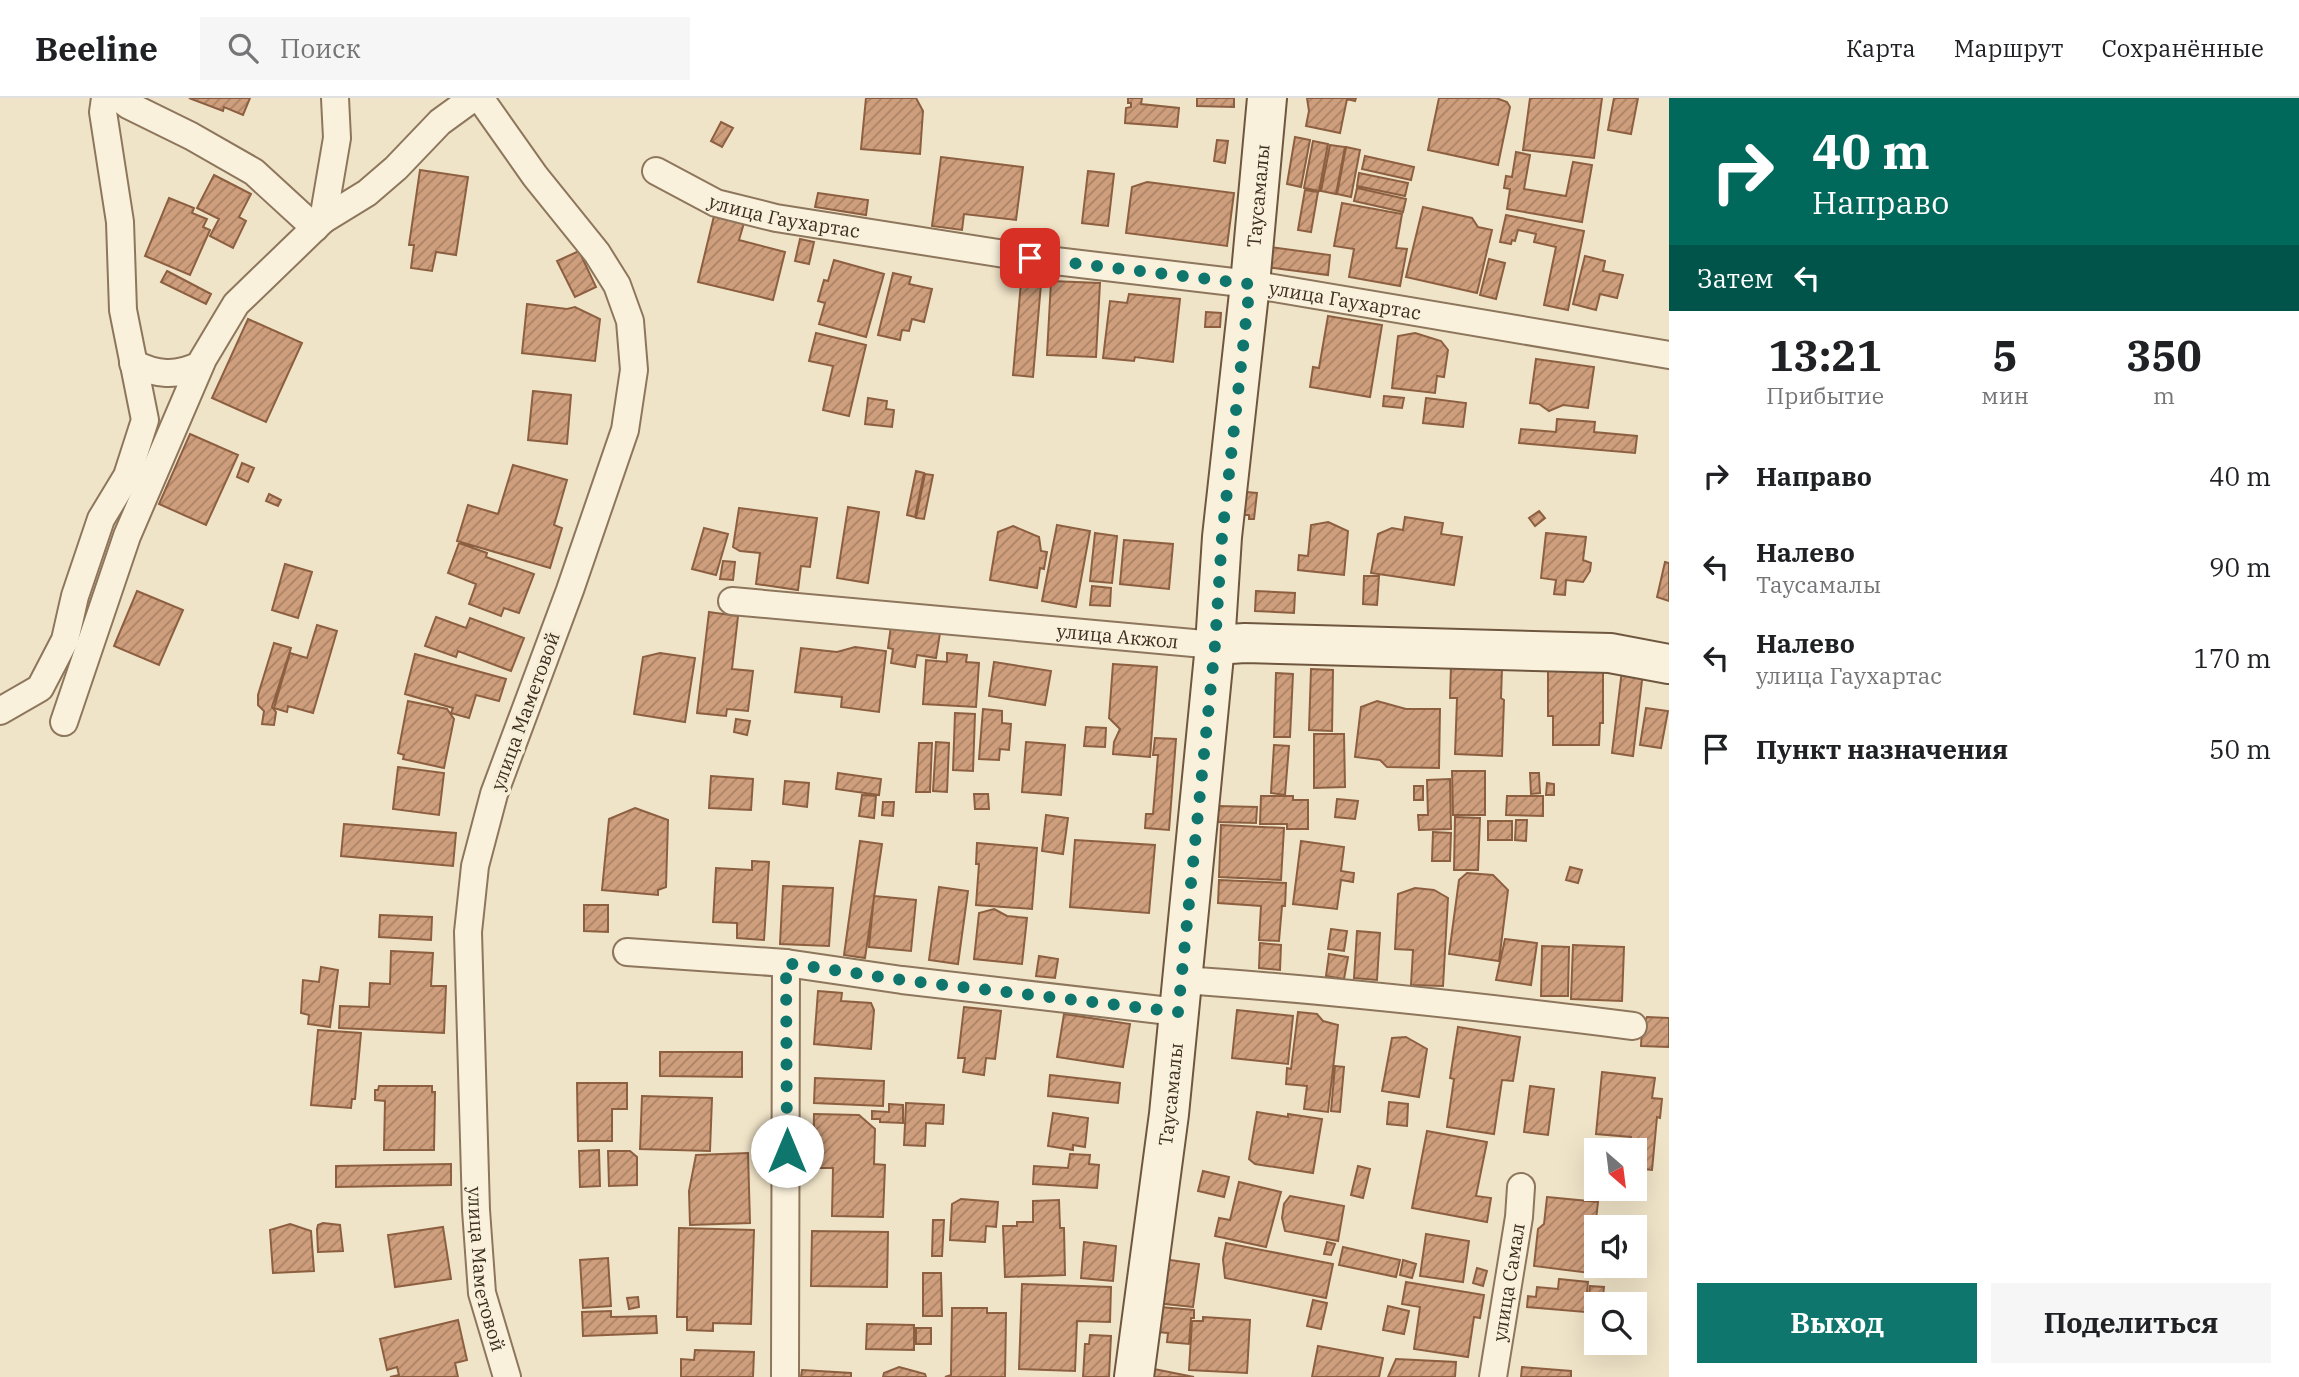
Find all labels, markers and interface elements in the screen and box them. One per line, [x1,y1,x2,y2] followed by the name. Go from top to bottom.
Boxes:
[200,17,690,80] search box
[35,27,158,70] text: Beeline
[224,29,262,67] icon: search
[280,31,361,65] text: Поиск
[1846,32,1916,64] text: Карта
[1954,32,2063,64] text: Маршрут
[2101,32,2264,64] text: Сохранённые
[1812,119,1930,182] text: 40 m
[1697,126,1788,217] icon: right
[1241,143,1275,248] street label: Таусамалы
[1812,181,1949,223] text: Направо
[704,189,862,243] street label: улица Гаухартас
[1000,228,1060,288] pin
[1011,239,1049,277] icon: arrive
[1788,259,1826,297] icon: left
[1697,261,1774,295] text: Затем
[1267,275,1423,325] street label: улица Гаухартас
[1768,328,1882,383] text: 13:21
[1993,328,2018,383] text: 5
[2126,328,2202,383] text: 350
[1766,380,1884,410] text: Прибытие
[1981,380,2029,410] text: мин
[2153,380,2175,410] text: m
[1697,457,1735,495] icon: right
[1756,459,1872,493] text: Направо
[2209,459,2271,493] text: 40 m
[1756,535,1855,569] text: Налево
[1697,548,1735,586] icon: left
[2209,550,2271,584] text: 90 m
[1756,569,1881,599] text: Таусамалы
[1055,619,1179,654] street label: улица Акжол
[1756,626,1855,660] text: Налево
[485,629,565,793] street label: улица Маметовой
[1697,639,1735,677] icon: left
[2193,641,2271,675] text: 170 m
[1756,660,1942,690] text: улица Гаухартас
[1697,730,1735,768] icon: arrive
[1756,732,2008,766] text: Пункт назначения
[2209,732,2271,766] text: 50 m
[1153,1042,1188,1147] street label: Таусамалы
[750,1114,824,1188] position arrow
[1584,1138,1647,1200] north arrow
[1584,1138,1647,1355] map controls
[463,1186,511,1354] street label: улица Маметовой
[1584,1215,1647,1278] button: sound
[1487,1221,1530,1343] street label: улица Самал
[1697,1283,1977,1363] button: Выход
[1991,1283,2271,1363] button: Поделиться
[1584,1292,1647,1355] button: search

